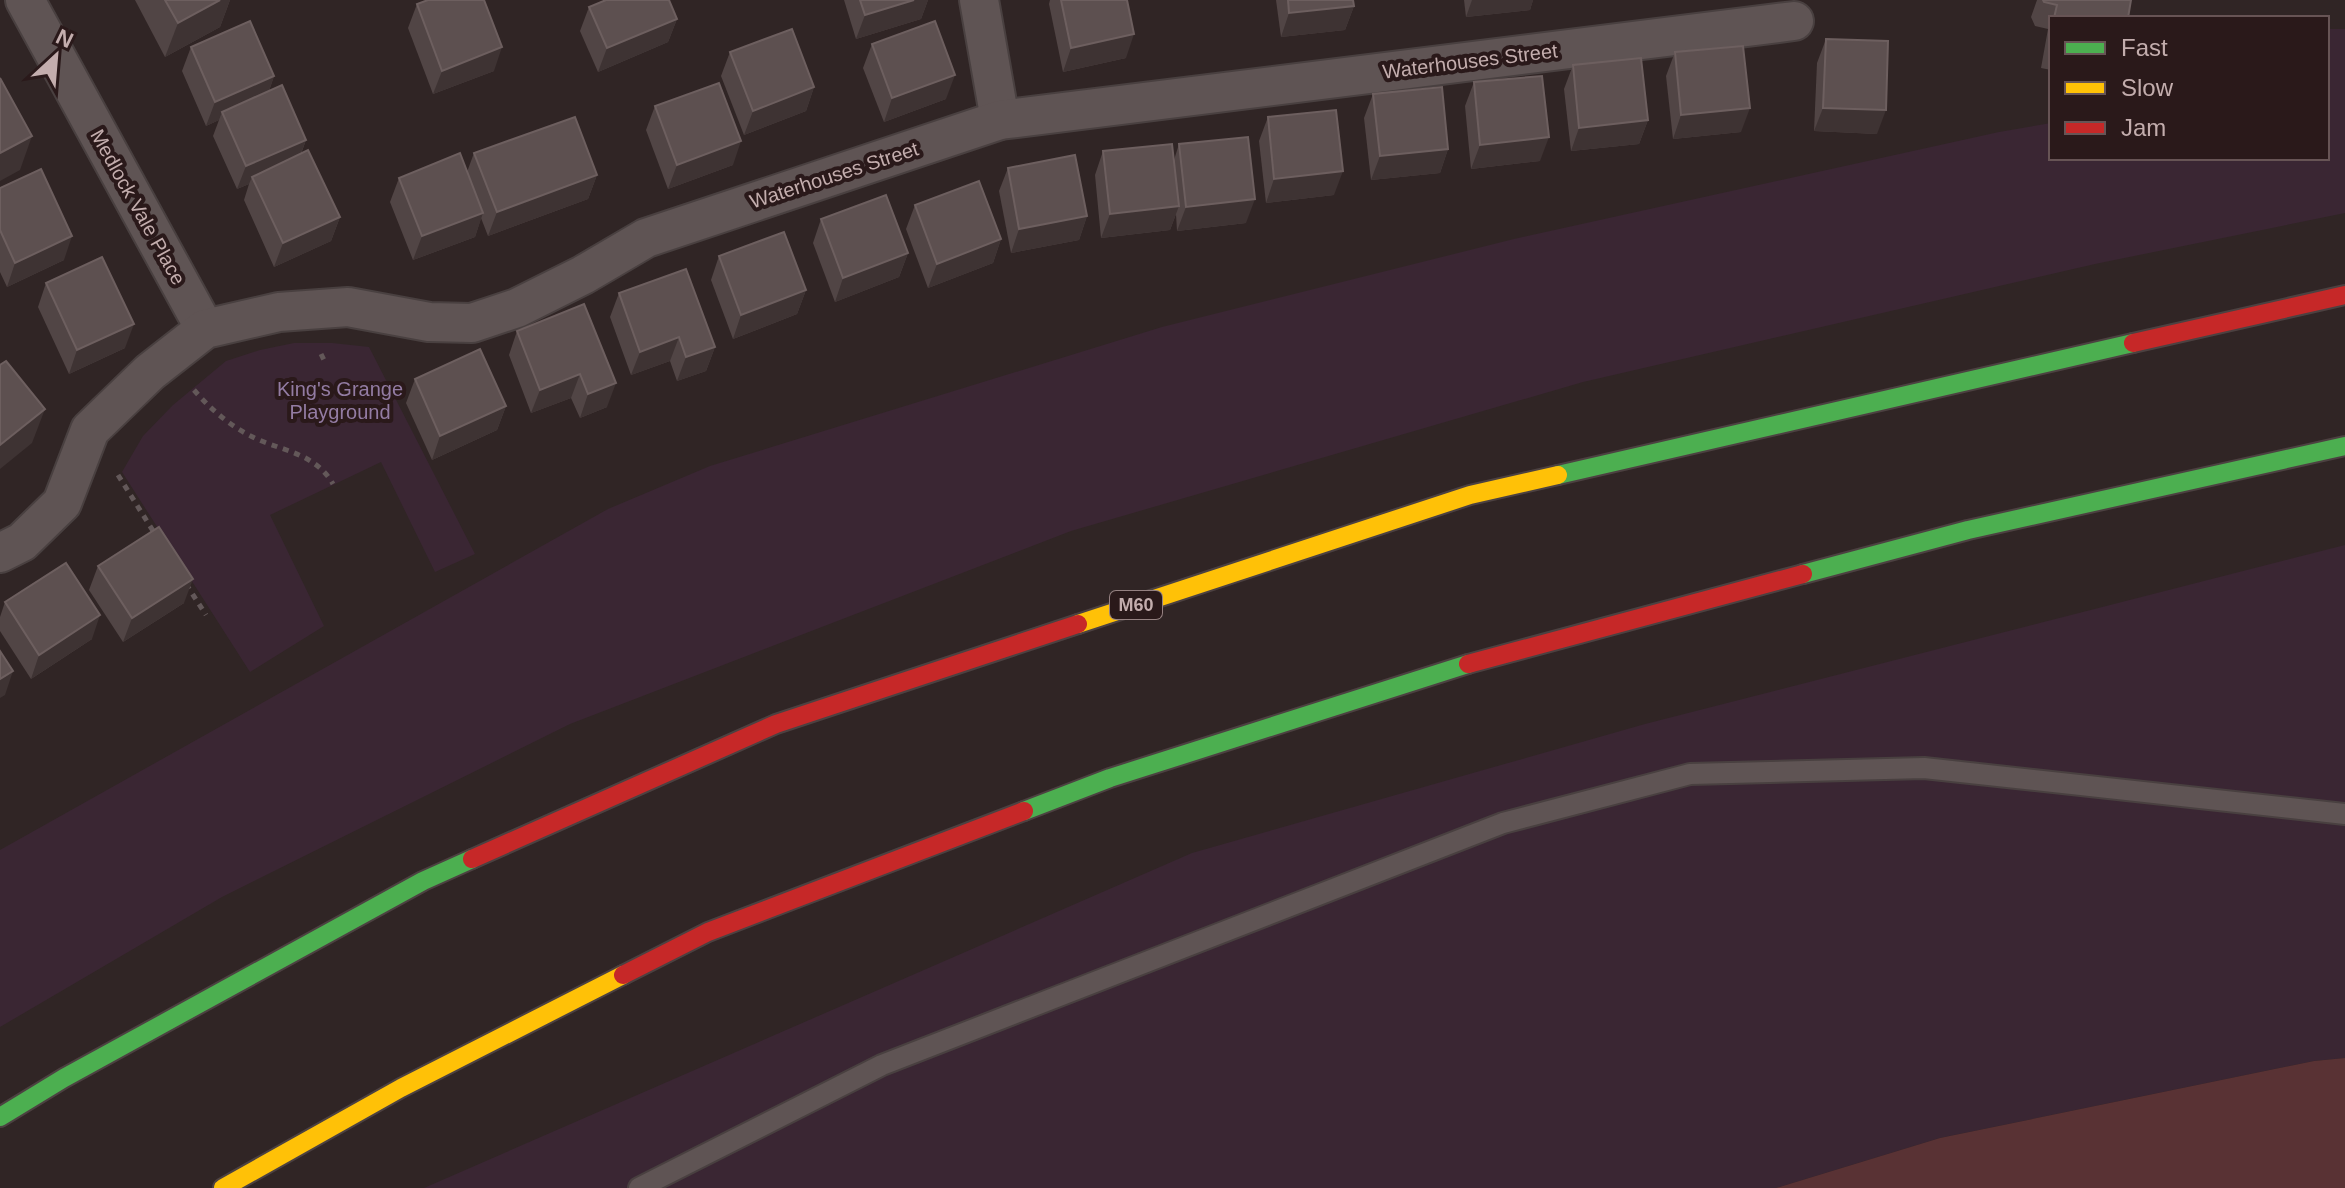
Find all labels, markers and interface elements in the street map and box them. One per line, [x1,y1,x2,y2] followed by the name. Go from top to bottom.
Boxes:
[16,16,96,96] north arrow
[2049,16,2329,160] legend
[52,24,77,53] text: N
[2121,34,2168,61] text: Fast
[1381,39,1559,83] street label: Waterhouses Street
[2121,74,2174,101] text: Slow
[2121,114,2166,141] text: Jam
[86,126,190,288] street label: Medlock Vale Place
[747,137,922,213] street label: Waterhouses Street
[277,378,403,423] park label: King's Grange Playground
[1110,591,1162,619] road number: M60

